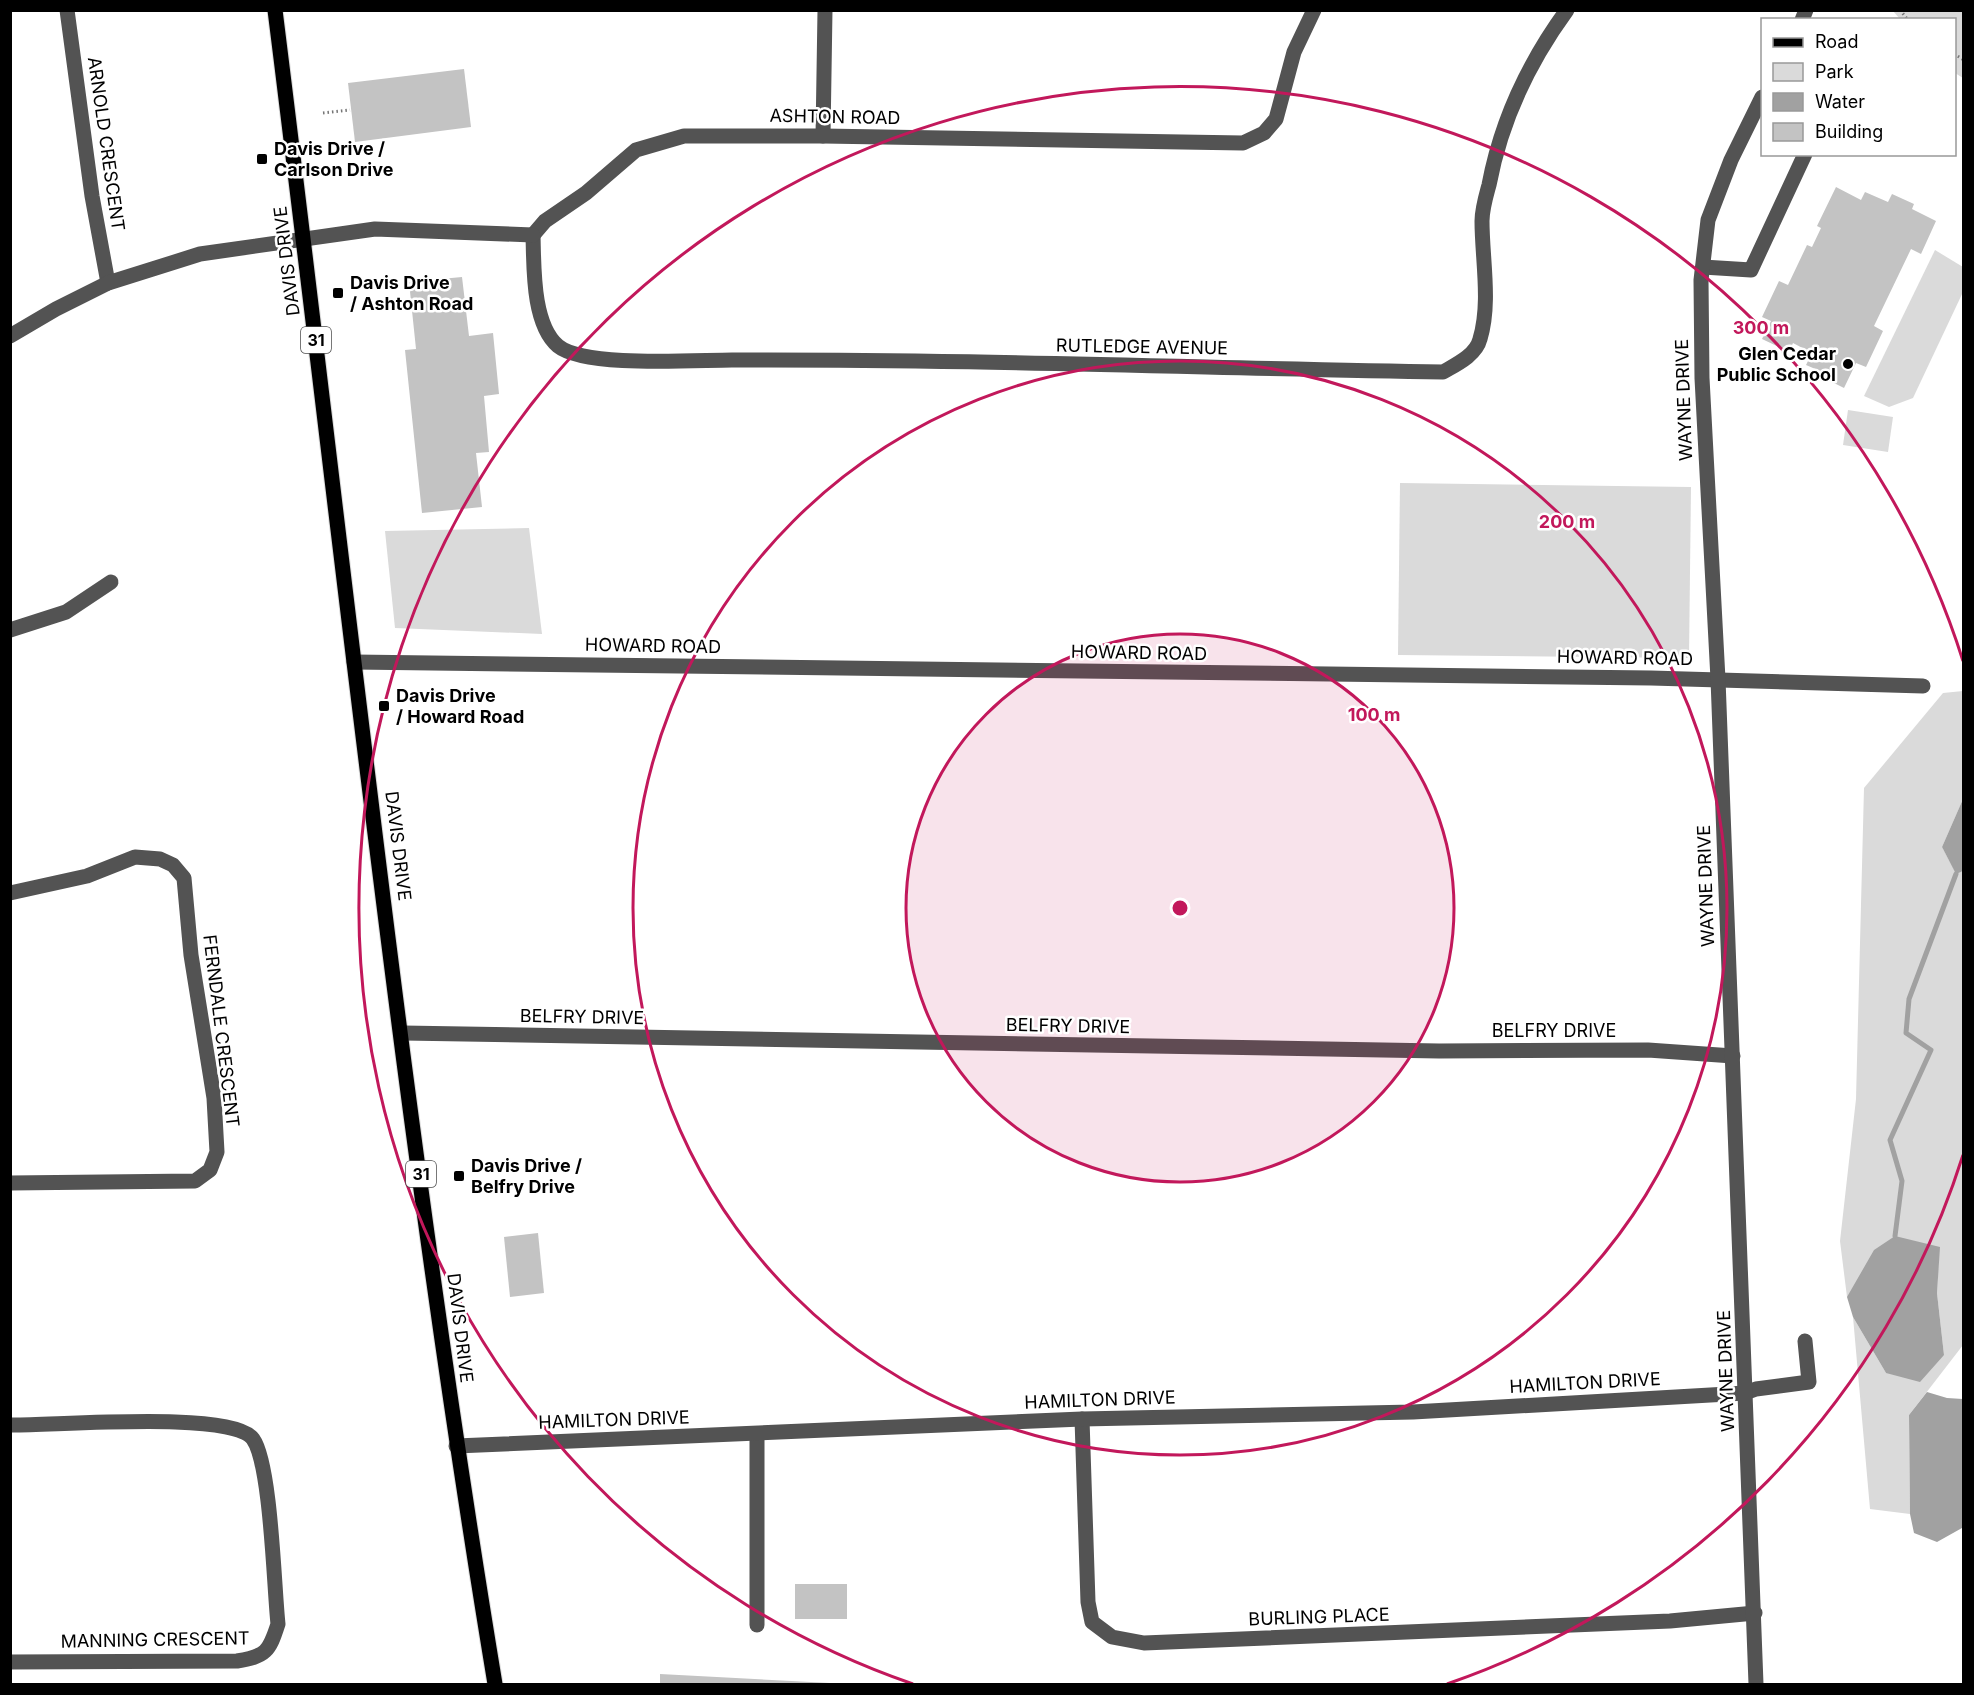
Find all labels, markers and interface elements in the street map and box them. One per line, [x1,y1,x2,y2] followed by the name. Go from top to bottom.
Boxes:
[1761,18,1956,156] legend
[1815,31,1858,52] text: Road
[84,55,129,232] street label: ARNOLD CRESCENT
[1815,61,1854,82] text: Park
[1815,91,1865,112] text: Water
[769,105,901,128] street label: ASHTON ROAD
[1815,121,1883,142] text: Building
[274,138,394,180] place label: Davis Drive / Carlson Drive
[255,152,269,166] marker: Davis Drive / Carlson Drive
[269,205,304,317] street label: DAVIS DRIVE
[350,272,473,314] place label: Davis Drive / Ashton Road
[331,286,345,300] marker: Davis Drive / Ashton Road
[1733,317,1789,338] text: 300 m
[301,327,331,353] road number: 31
[1056,334,1228,359] street label: RUTLEDGE AVENUE
[1671,339,1696,461] street label: WAYNE DRIVE
[1717,343,1836,385] place label: Glen Cedar Public School
[1841,357,1855,371] marker: Glen Cedar Public School
[1539,511,1595,532] text: 200 m
[585,634,721,657] street label: HOWARD ROAD
[1071,641,1207,664] street label: HOWARD ROAD
[1557,646,1693,669] street label: HOWARD ROAD
[396,685,524,727] place label: Davis Drive / Howard Road
[377,699,391,713] marker: Davis Drive / Howard Road
[1348,704,1400,725] text: 100 m
[381,790,416,902] street label: DAVIS DRIVE
[1693,825,1718,947] street label: WAYNE DRIVE
[1170,898,1190,918] centre of rings
[199,934,244,1128] street label: FERNDALE CRESCENT
[520,1005,644,1028] street label: BELFRY DRIVE
[1006,1014,1130,1037] street label: BELFRY DRIVE
[1492,1020,1616,1041] street label: BELFRY DRIVE
[471,1155,582,1197] place label: Davis Drive / Belfry Drive
[406,1161,436,1187] road number: 31
[452,1169,466,1183] marker: Davis Drive / Belfry Drive
[443,1272,478,1384] street label: DAVIS DRIVE
[1713,1310,1738,1432] street label: WAYNE DRIVE
[1509,1368,1661,1397] street label: HAMILTON DRIVE
[1024,1386,1176,1413] street label: HAMILTON DRIVE
[538,1406,690,1433] street label: HAMILTON DRIVE
[1248,1604,1390,1629] street label: BURLING PLACE
[60,1627,250,1652] street label: MANNING CRESCENT

